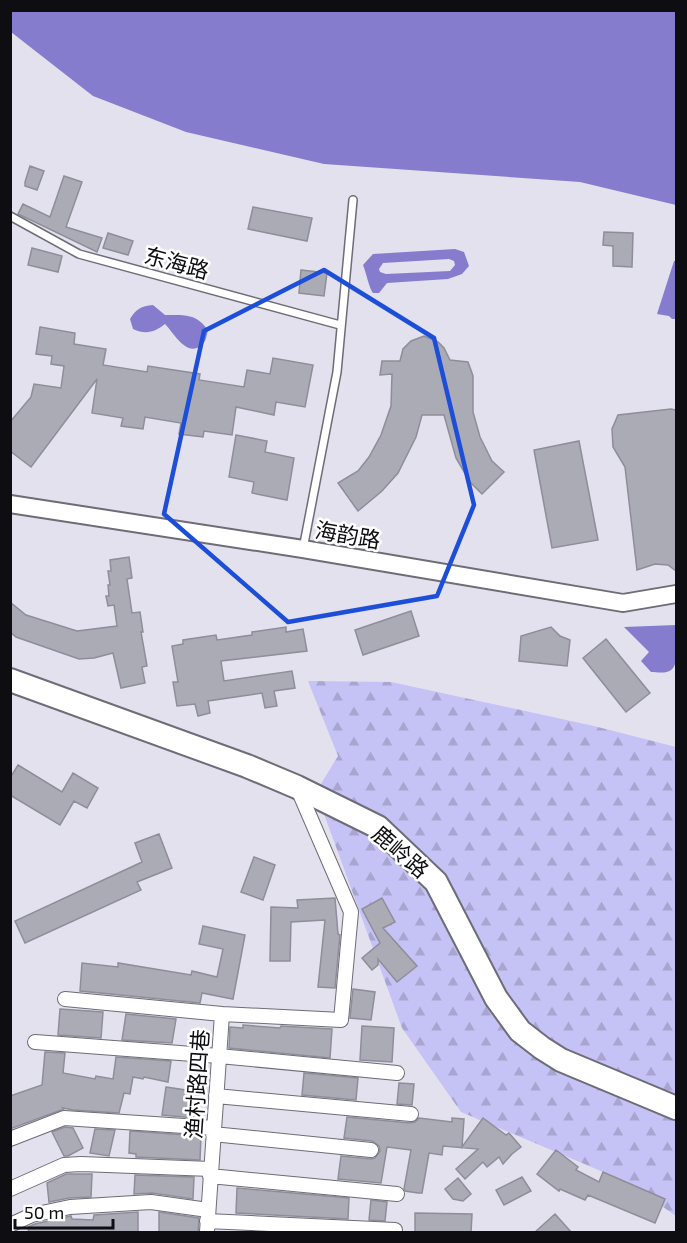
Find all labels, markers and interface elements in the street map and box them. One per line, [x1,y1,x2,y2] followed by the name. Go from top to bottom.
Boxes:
[142,241,212,283] street label: 东海路
[313,515,383,553] street label: 海韵路
[368,820,434,882] street label: 鹿岭路
[179,1028,213,1140] street label: 渔村路四巷
[15,1192,112,1230] scale bar
[24,1201,64,1223] text: 50 m

